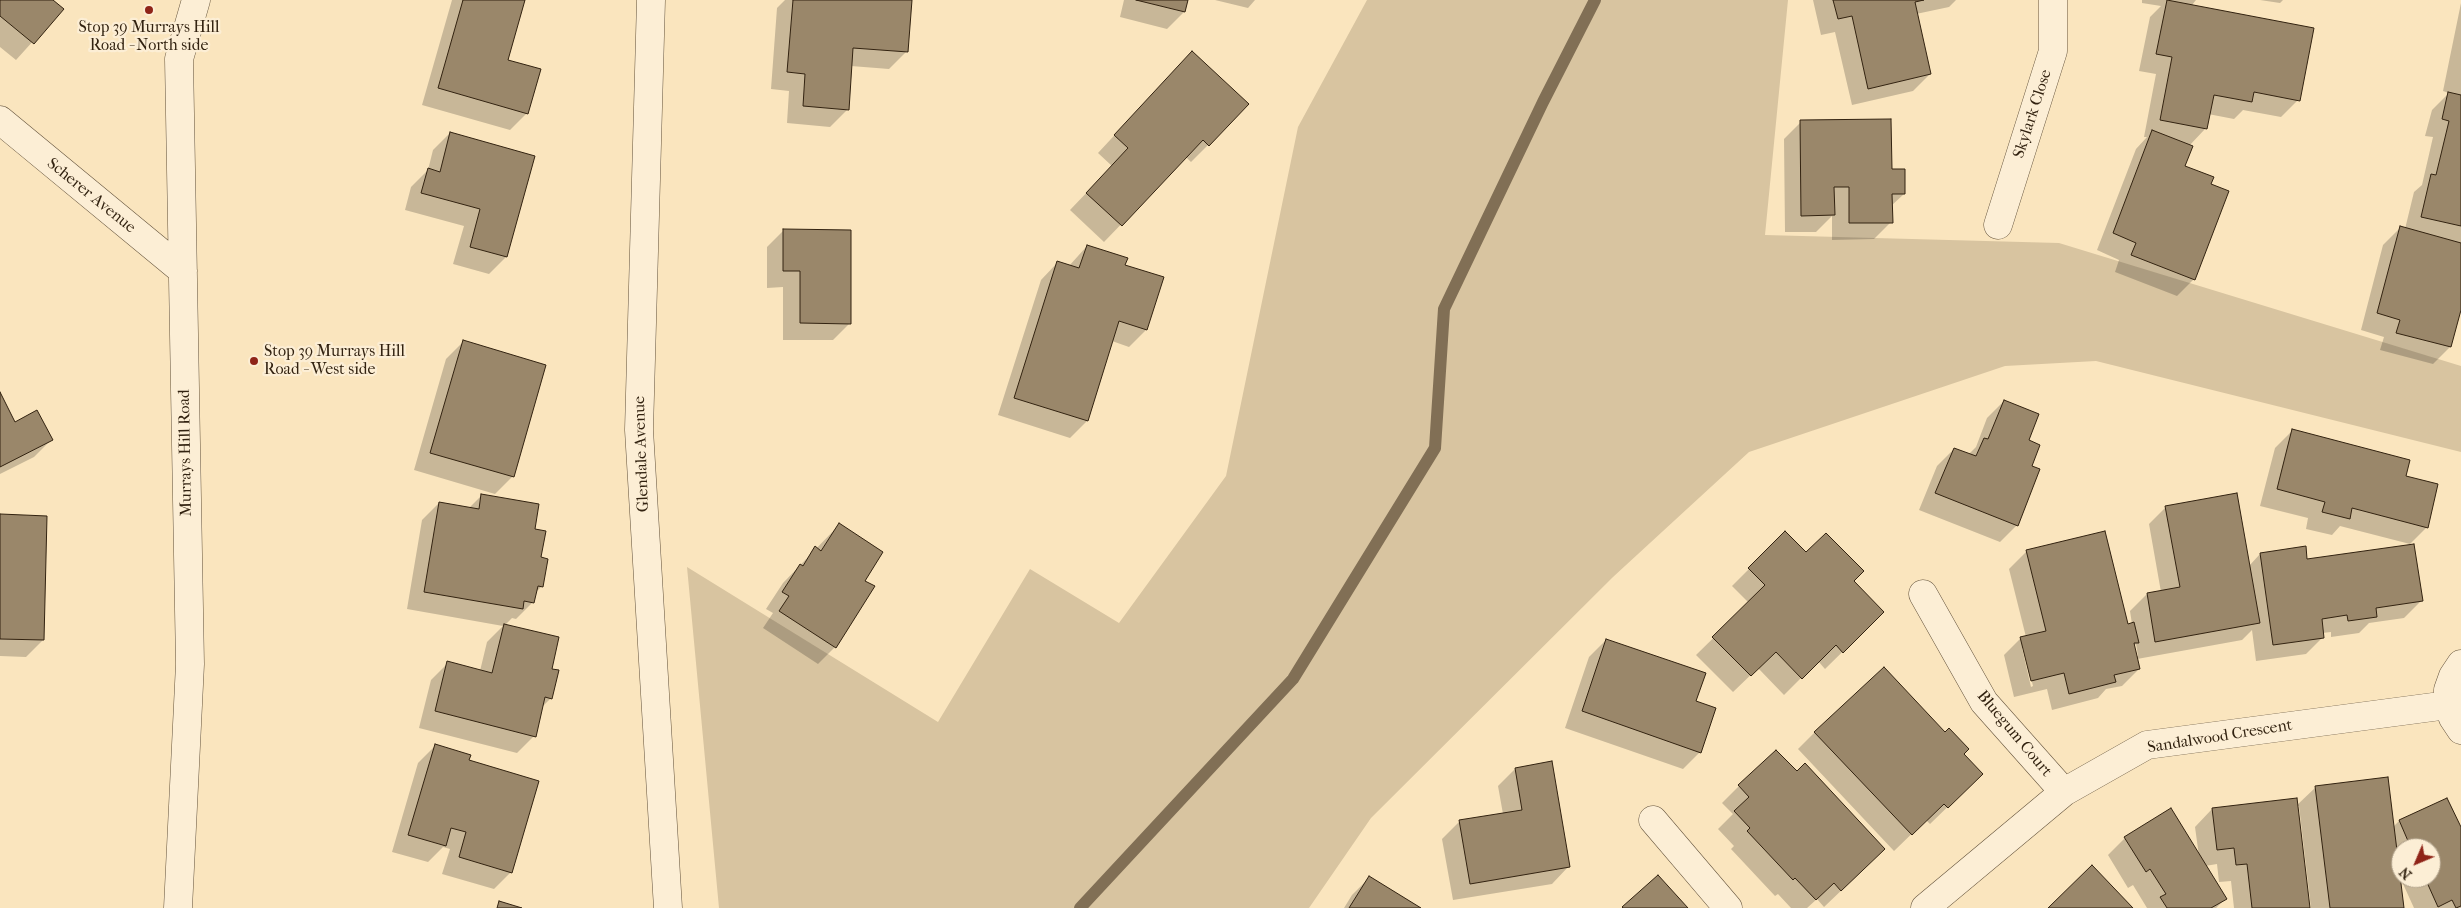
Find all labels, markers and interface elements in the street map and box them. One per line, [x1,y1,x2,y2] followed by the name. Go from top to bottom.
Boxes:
[143,4,155,16] marker: Stop 39 Murrays Hill Road - North side
[79,18,219,56] place label: Stop 39 Murrays Hill Road - North side
[2010,67,2056,161] street label: Skylark Close
[43,154,139,238] street label: Scherer Avenue
[264,342,405,380] place label: Stop 39 Murrays Hill Road - West side
[248,355,260,367] marker: Stop 39 Murrays Hill Road - West side
[175,389,197,517] street label: Murrays Hill Road
[630,396,654,512] street label: Glendale Avenue
[1972,687,2056,781] street label: Bluegum Court
[2146,716,2294,758] street label: Sandalwood Crescent
[2391,838,2441,888] north arrow
[2396,863,2416,883] text: N

